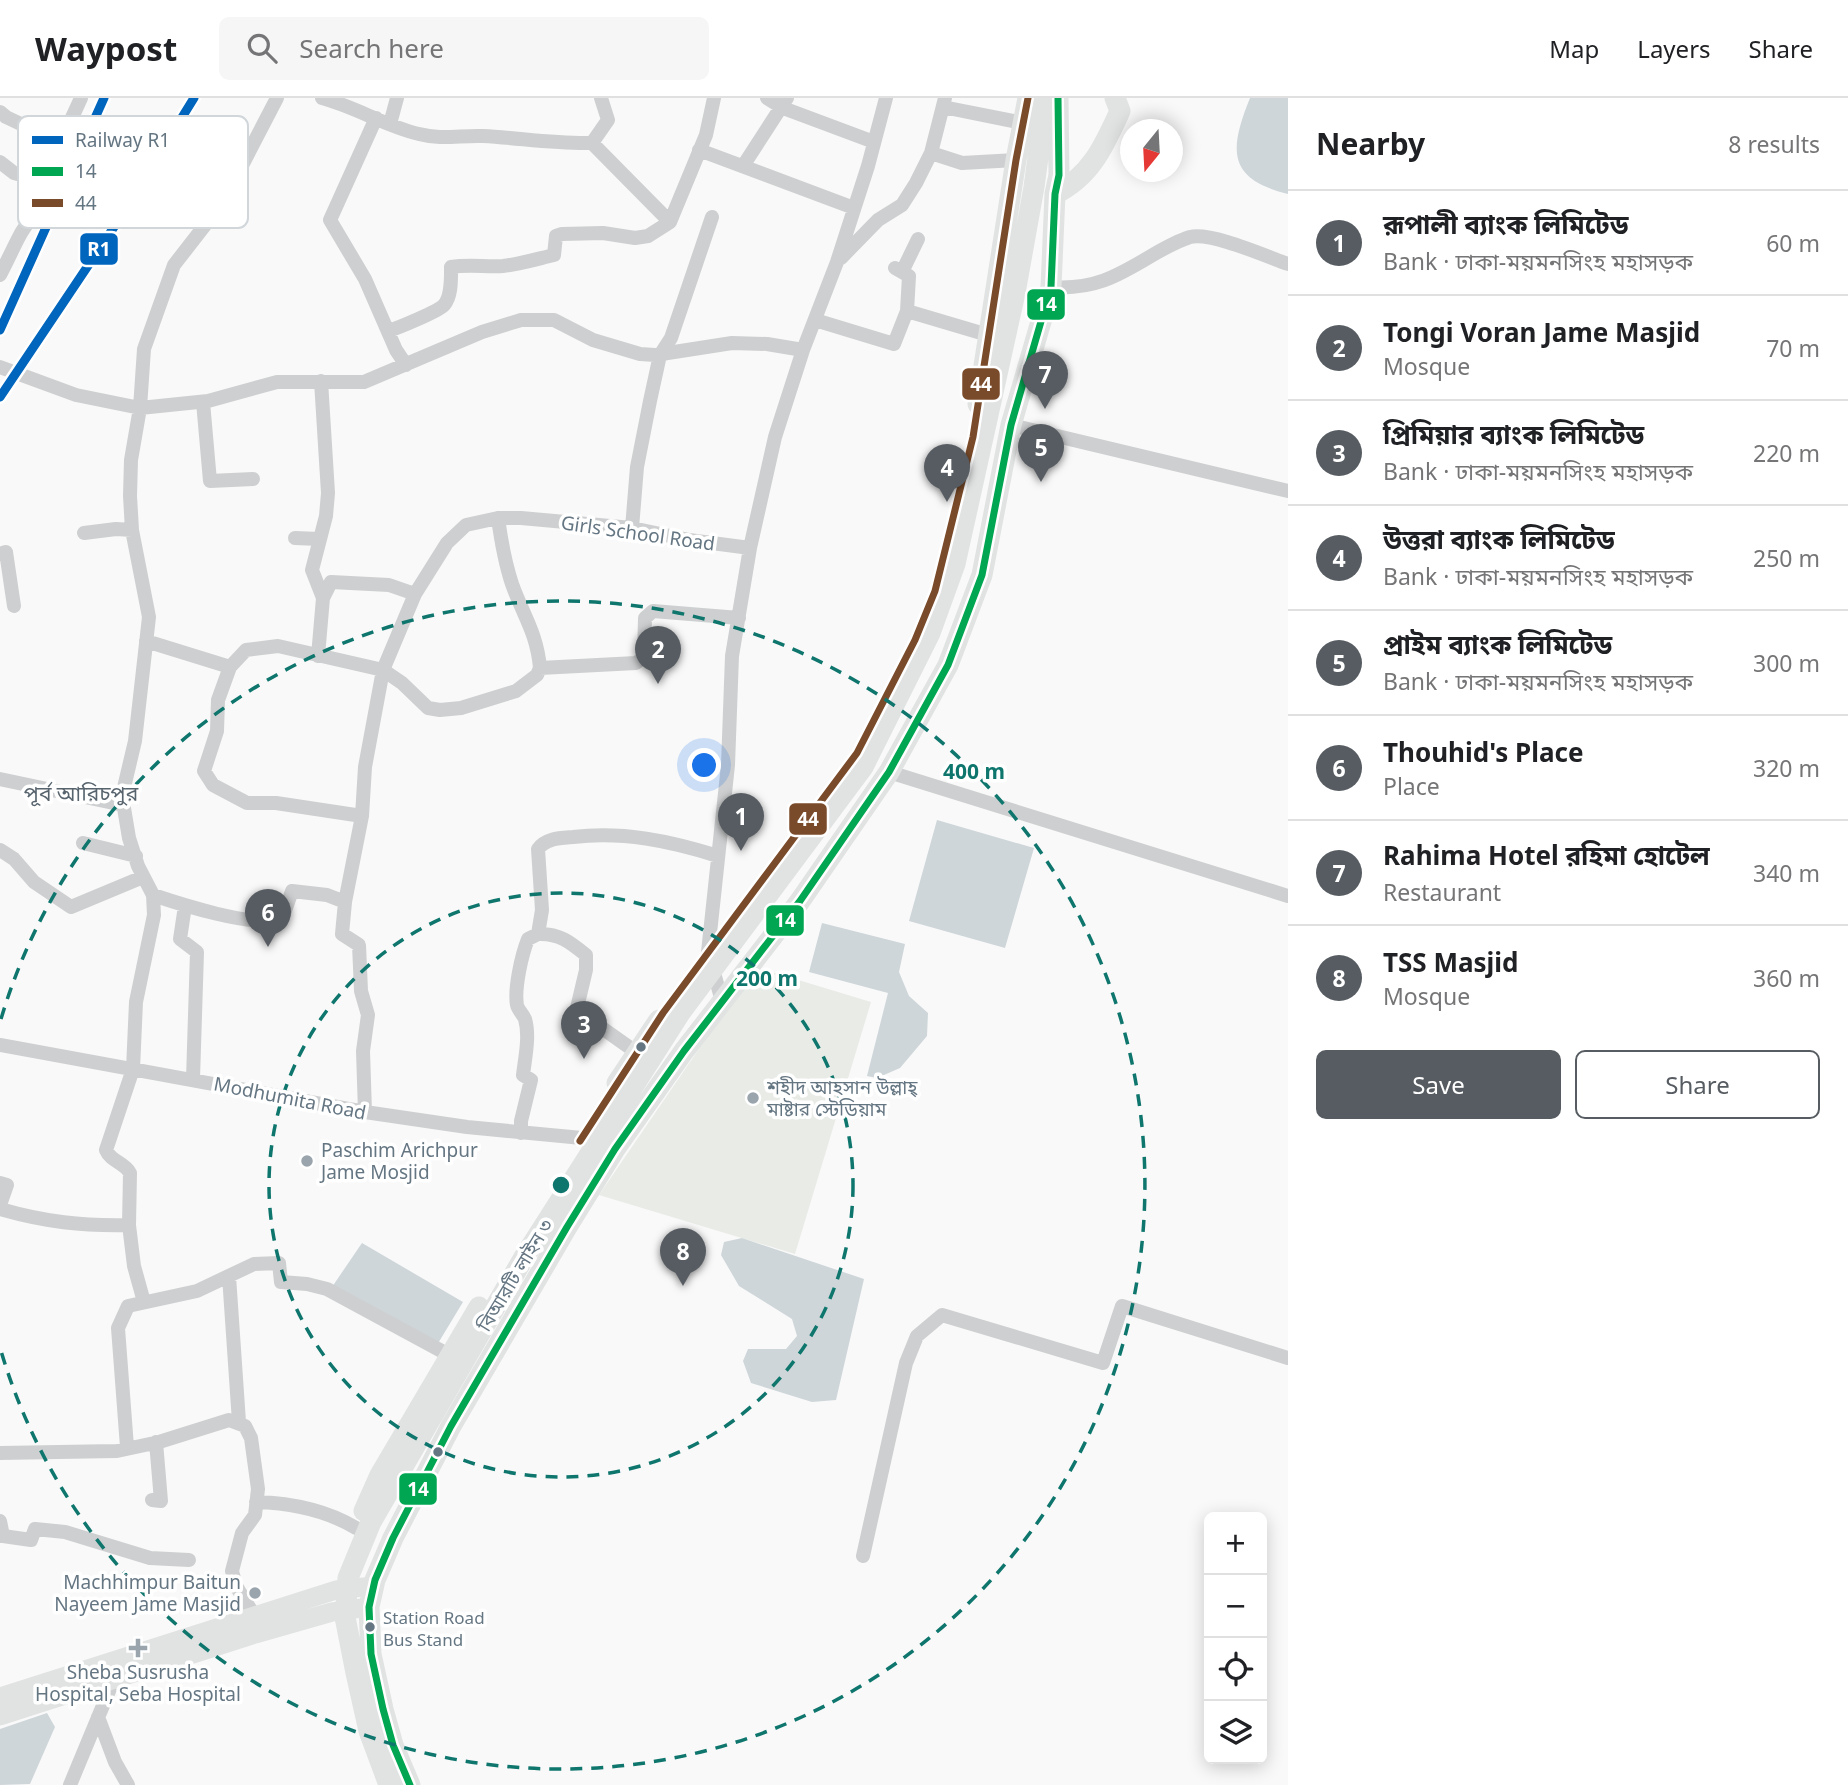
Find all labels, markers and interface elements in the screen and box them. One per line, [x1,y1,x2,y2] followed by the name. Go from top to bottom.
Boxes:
[219,17,709,80] search box
[35,26,177,71] text: Waypost
[243,29,281,67] icon: search
[299,30,444,66] text: Search here
[1549,32,1599,65] text: Map
[1637,32,1711,65] text: Layers
[1749,32,1813,65] text: Share
[18,116,248,228] legend
[1120,119,1183,182] north arrow
[1316,123,1425,164] text: Nearby
[75,127,170,153] text: Railway R1
[1728,128,1820,160] text: 8 results
[75,158,97,184] text: 14
[75,190,97,216] text: 44
[1383,206,1628,242] text: রূপালী ব্যাংক লিমিটেড
[1332,227,1346,259] text: 1
[1766,227,1820,259] text: 60 m
[79,232,119,266] line badge: R1
[87,236,111,262] text: R1
[1383,245,1693,277] text: Bank · ঢাকা-ময়মনসিংহ মহাসড়ক
[1026,288,1066,321] line badge: 14
[1035,291,1057,317] text: 14
[1383,314,1700,350] text: Tongi Voran Jame Masjid
[1332,332,1346,364] text: 2
[1766,332,1820,364] text: 70 m
[1383,350,1470,382] text: Mosque
[1022,351,1068,409] pin: 7
[961,367,1001,401] line badge: 44
[970,371,992,397] text: 44
[1383,416,1644,452] text: প্রিমিয়ার ব্যাংক লিমিটেড
[1018,424,1064,482] pin: 5
[1332,437,1346,469] text: 3
[1753,437,1820,469] text: 220 m
[924,444,970,502] pin: 4
[1383,455,1693,487] text: Bank · ঢাকা-ময়মনসিংহ মহাসড়ক
[559,509,717,557] street label: Girls School Road
[1383,521,1615,557] text: উত্তরা ব্যাংক লিমিটেড
[1332,542,1346,574] text: 4
[1753,542,1820,574] text: 250 m
[1383,560,1693,592] text: Bank · ঢাকা-ময়মনসিংহ মহাসড়ক
[635,626,681,684] pin: 2
[1383,626,1612,662] text: প্রাইম ব্যাংক লিমিটেড
[1332,647,1346,679] text: 5
[1753,647,1820,679] text: 300 m
[1383,665,1693,697] text: Bank · ঢাকা-ময়মনসিংহ মহাসড়ক
[1383,734,1584,770] text: Thouhid's Place
[687,748,721,782] your location
[1332,752,1346,784] text: 6
[1753,752,1820,784] text: 320 m
[943,757,1005,785] text: 400 m
[1383,770,1440,802] text: Place
[24,779,139,807] district label: পূর্ব আরিচপুর
[718,793,764,851] pin: 1
[788,802,828,836] line badge: 44
[797,806,819,832] text: 44
[1383,837,1710,873] text: Rahima Hotel রহিমা হোটেল
[1332,857,1346,889] text: 7
[1753,857,1820,889] text: 340 m
[1383,876,1501,908] text: Restaurant
[245,889,291,947] pin: 6
[765,904,805,937] line badge: 14
[774,907,796,933] text: 14
[1383,944,1519,980] text: TSS Masjid
[1332,962,1346,994] text: 8
[1753,962,1820,994] text: 360 m
[736,964,798,992] text: 200 m
[1383,980,1470,1012] text: Mosque
[561,1001,607,1059] pin: 3
[634,1040,648,1054] unlabelled marker
[1316,1050,1561,1119] button: Save
[1575,1050,1820,1119] button: Share
[212,1070,368,1126] street label: Modhumita Road
[766,1074,918,1122] place label: শহীদ আহসান উল্লাহ্‌ মাষ্টার স্টেডিয়াম
[745,1090,761,1106] marker: শহীদ আহসান উল্লাহ্‌ মাষ্টার স্টেডিয়াম
[319,1137,478,1185] place label: Paschim Arichpur Jame Mosjid
[299,1153,315,1169] marker: Paschim Arichpur Jame Mosjid
[549,1173,573,1197] centre of rings
[471,1214,559,1337] street label: বিআরটি লাইন ৩
[660,1228,706,1286] pin: 8
[431,1445,445,1459] unlabelled marker
[398,1472,438,1506] line badge: 14
[407,1476,429,1502] text: 14
[1204,1512,1267,1764] map controls
[1204,1512,1267,1575] button: +
[54,1569,241,1617] place label: Machhimpur Baitun Nayeem Jame Masjid
[1204,1575,1267,1638] button: −
[247,1585,263,1601] marker: Machhimpur Baitun Nayeem Jame Masjid
[383,1606,485,1651] place label: Station Road Bus Stand
[363,1620,377,1634] marker: Station Road Bus Stand
[128,1638,148,1658] marker: Sheba Susrusha Hospital, Seba Hospital
[1204,1638,1267,1701] button: locate
[35,1659,241,1707] place label: Sheba Susrusha Hospital, Seba Hospital
[1204,1701,1267,1764] button: layers

